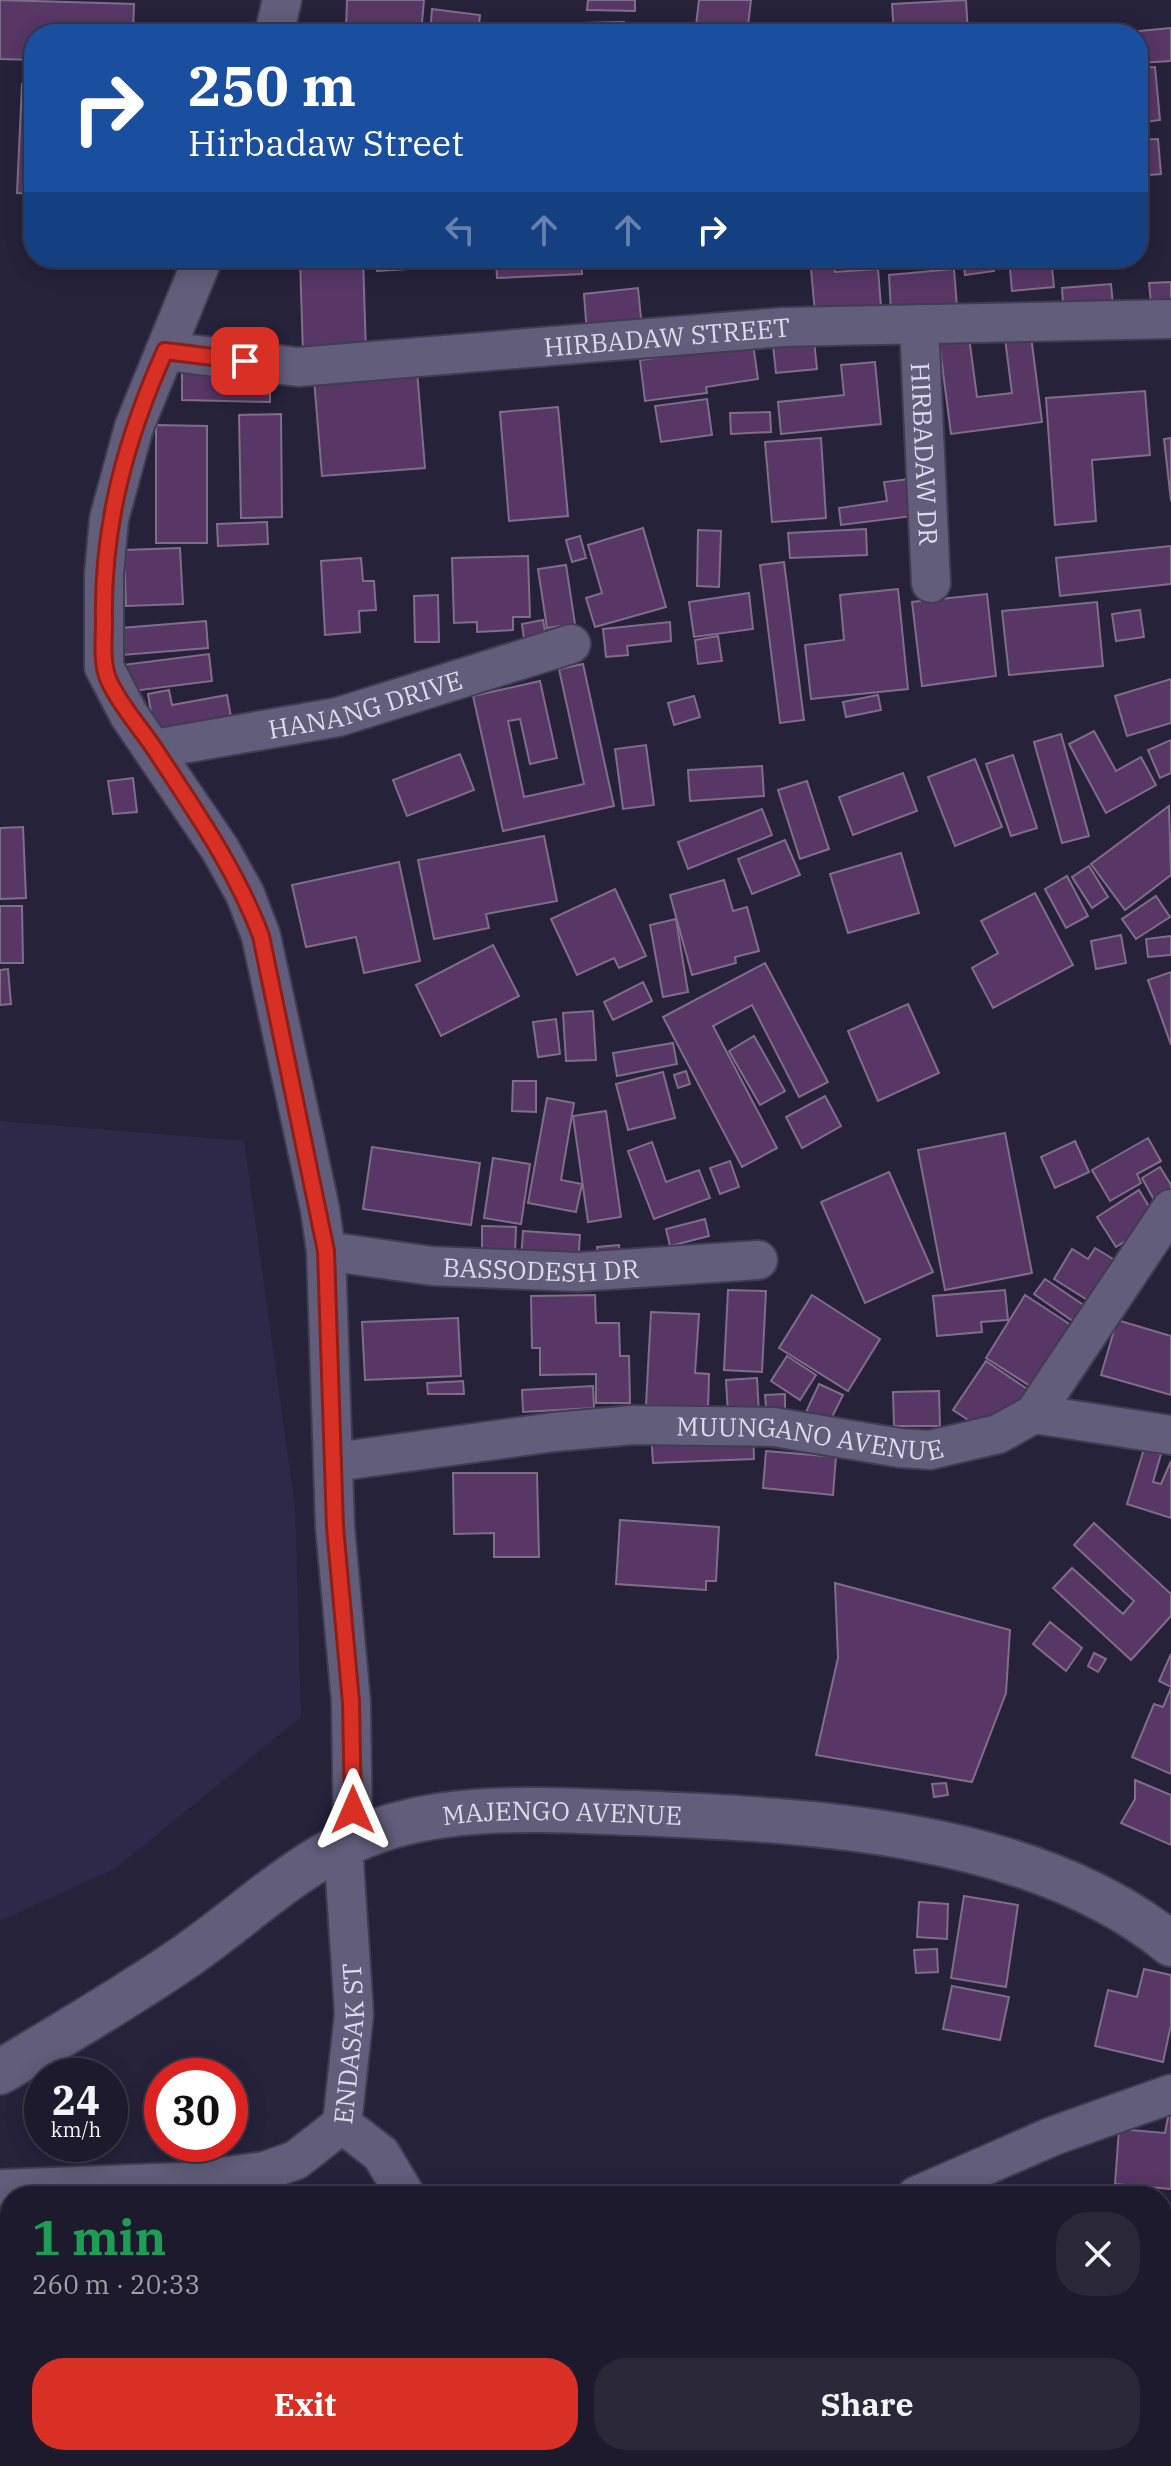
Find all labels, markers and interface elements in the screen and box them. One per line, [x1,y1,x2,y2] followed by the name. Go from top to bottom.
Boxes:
[188,49,356,121] text: 250 m
[56,56,160,160] icon: right
[188,119,464,166] text: Hirbadaw Street
[438,208,482,252] icon: left
[522,208,566,252] icon: ahead
[606,208,650,252] icon: ahead
[690,208,734,252] icon: right
[542,309,791,364] street label: HIRBADAW STREET
[211,327,279,395] pin
[223,339,267,383] icon: arrive
[904,361,946,547] street label: HIRBADAW DR
[265,662,466,746] street label: HANANG DRIVE
[442,1249,641,1289] street label: BASSODESH DR
[676,1409,947,1467] street label: MUUNGANO AVENUE
[311,1768,395,1852] position arrow
[440,1793,683,1832] street label: MAJENGO AVENUE
[325,1962,371,2126] street label: ENDASAK ST
[144,2058,248,2162] speed limit sign: 30
[52,2074,100,2126] text: 24
[51,2116,101,2143] text: km/h
[32,2206,166,2268] text: 1 min
[1056,2212,1140,2296] button: close
[32,2267,200,2301] text: 260 m · 20:33
[32,2358,578,2450] button: Exit
[594,2358,1140,2450] button: Share

